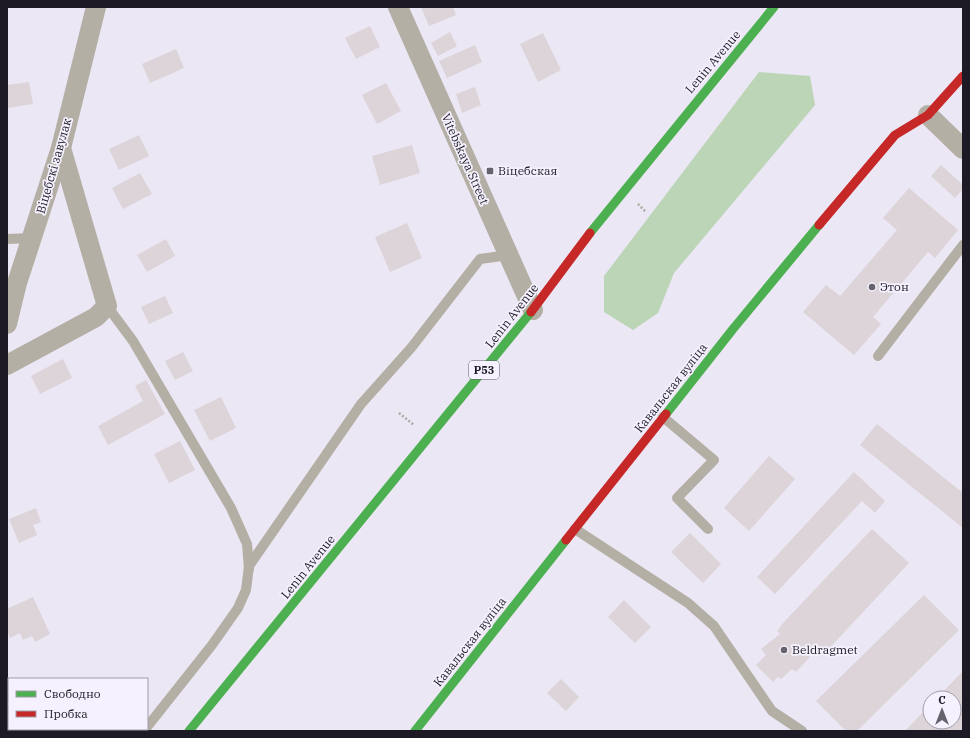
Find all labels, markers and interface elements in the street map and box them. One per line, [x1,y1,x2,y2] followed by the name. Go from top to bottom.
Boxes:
[682,27,743,96] street label: Lenin Avenue
[439,111,492,207] street label: Vitebskaya Street
[33,116,74,215] street label: Віцебскі завулак
[498,163,558,178] place label: Віцебская
[485,166,495,176] marker: Віцебская
[880,279,909,294] place label: Этон
[482,280,541,351] street label: Lenin Avenue
[867,282,877,292] marker: Этон
[631,340,710,435] street label: Кавальская вуліца
[469,361,499,379] road number: Р53
[277,532,338,602] street label: Lenin Avenue
[430,594,509,689] street label: Кавальская вуліца
[792,642,858,657] place label: Beldragmet
[779,645,789,655] marker: Beldragmet
[8,678,148,730] legend
[44,686,101,701] text: Свободно
[922,690,962,730] north arrow
[938,693,946,707] text: С
[44,706,88,721] text: Пробка

